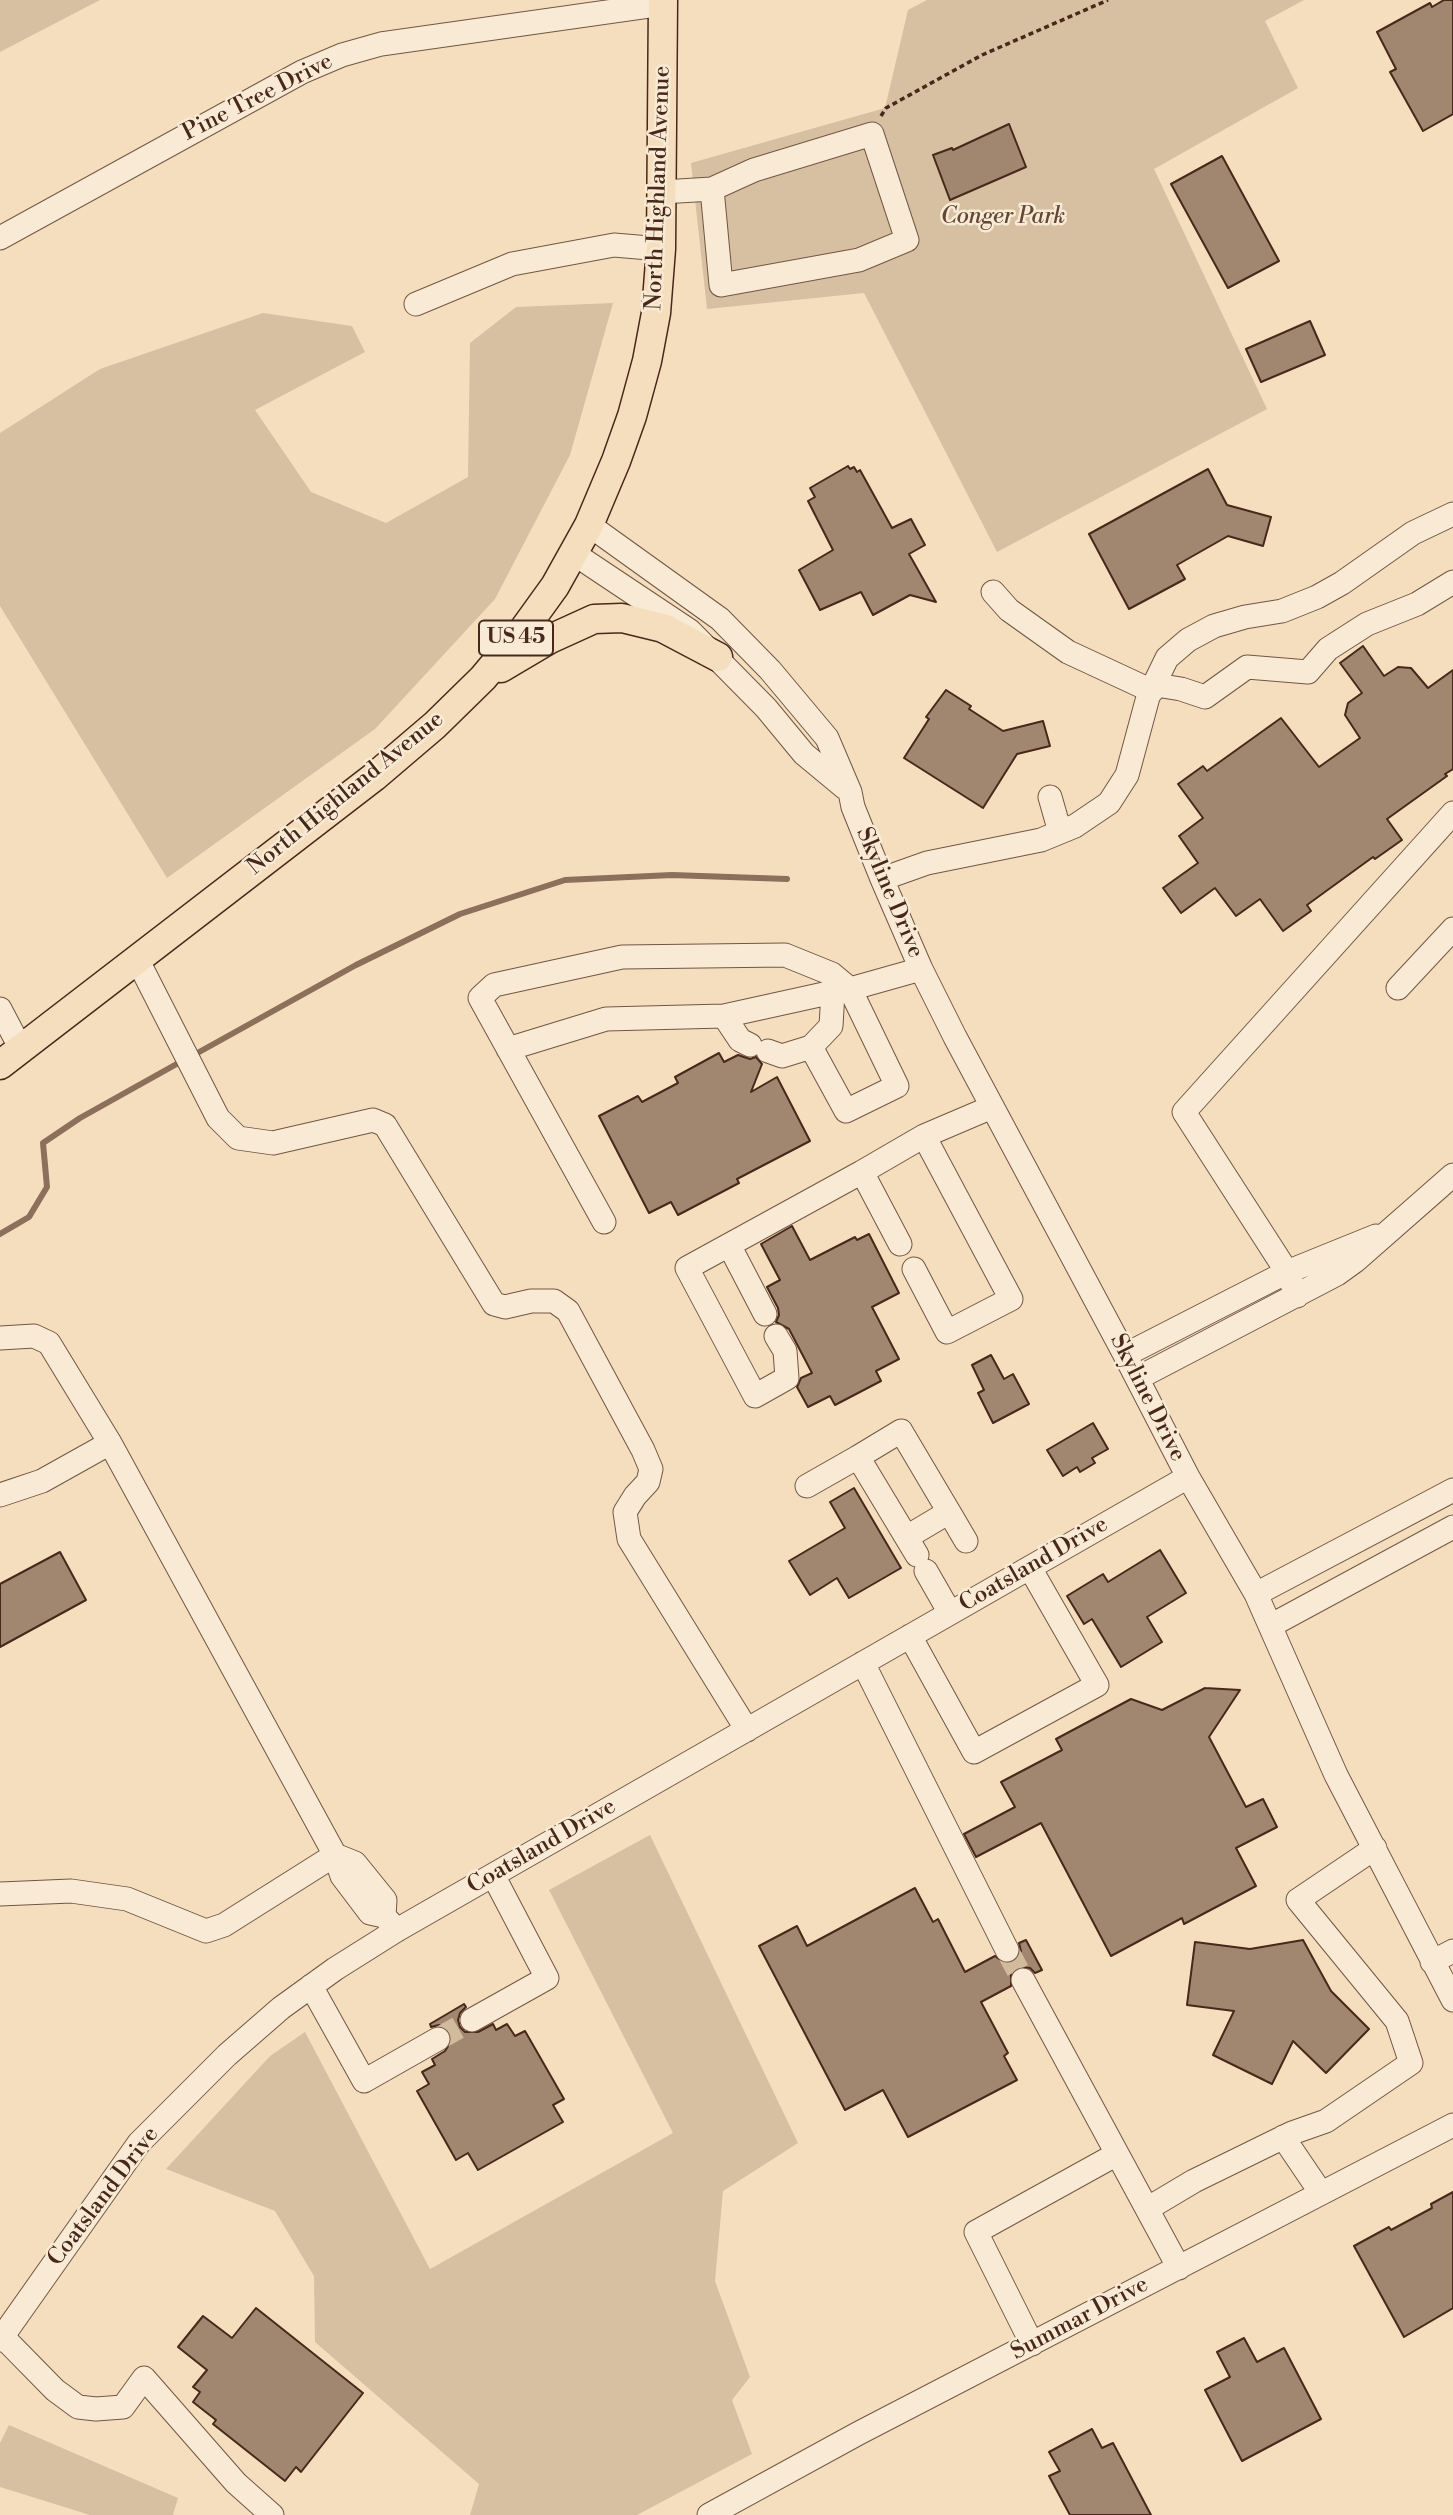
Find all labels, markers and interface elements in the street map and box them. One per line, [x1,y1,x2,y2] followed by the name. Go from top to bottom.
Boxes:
[178,48,338,148] street label: Pine Tree Drive
[641,65,677,311] street label: North Highland Avenue
[941,203,1065,231] park label: Conger Park
[479,620,553,656] road number: US 45
[242,706,450,882] street label: North Highland Avenue
[849,824,929,962] street label: Skyline Drive
[1103,1330,1191,1466] street label: Skyline Drive
[955,1511,1113,1619] street label: Coatsland Drive
[463,1793,621,1901] street label: Coatsland Drive
[43,2122,165,2272] street label: Coatsland Drive
[1007,2271,1153,2367] street label: Summar Drive

